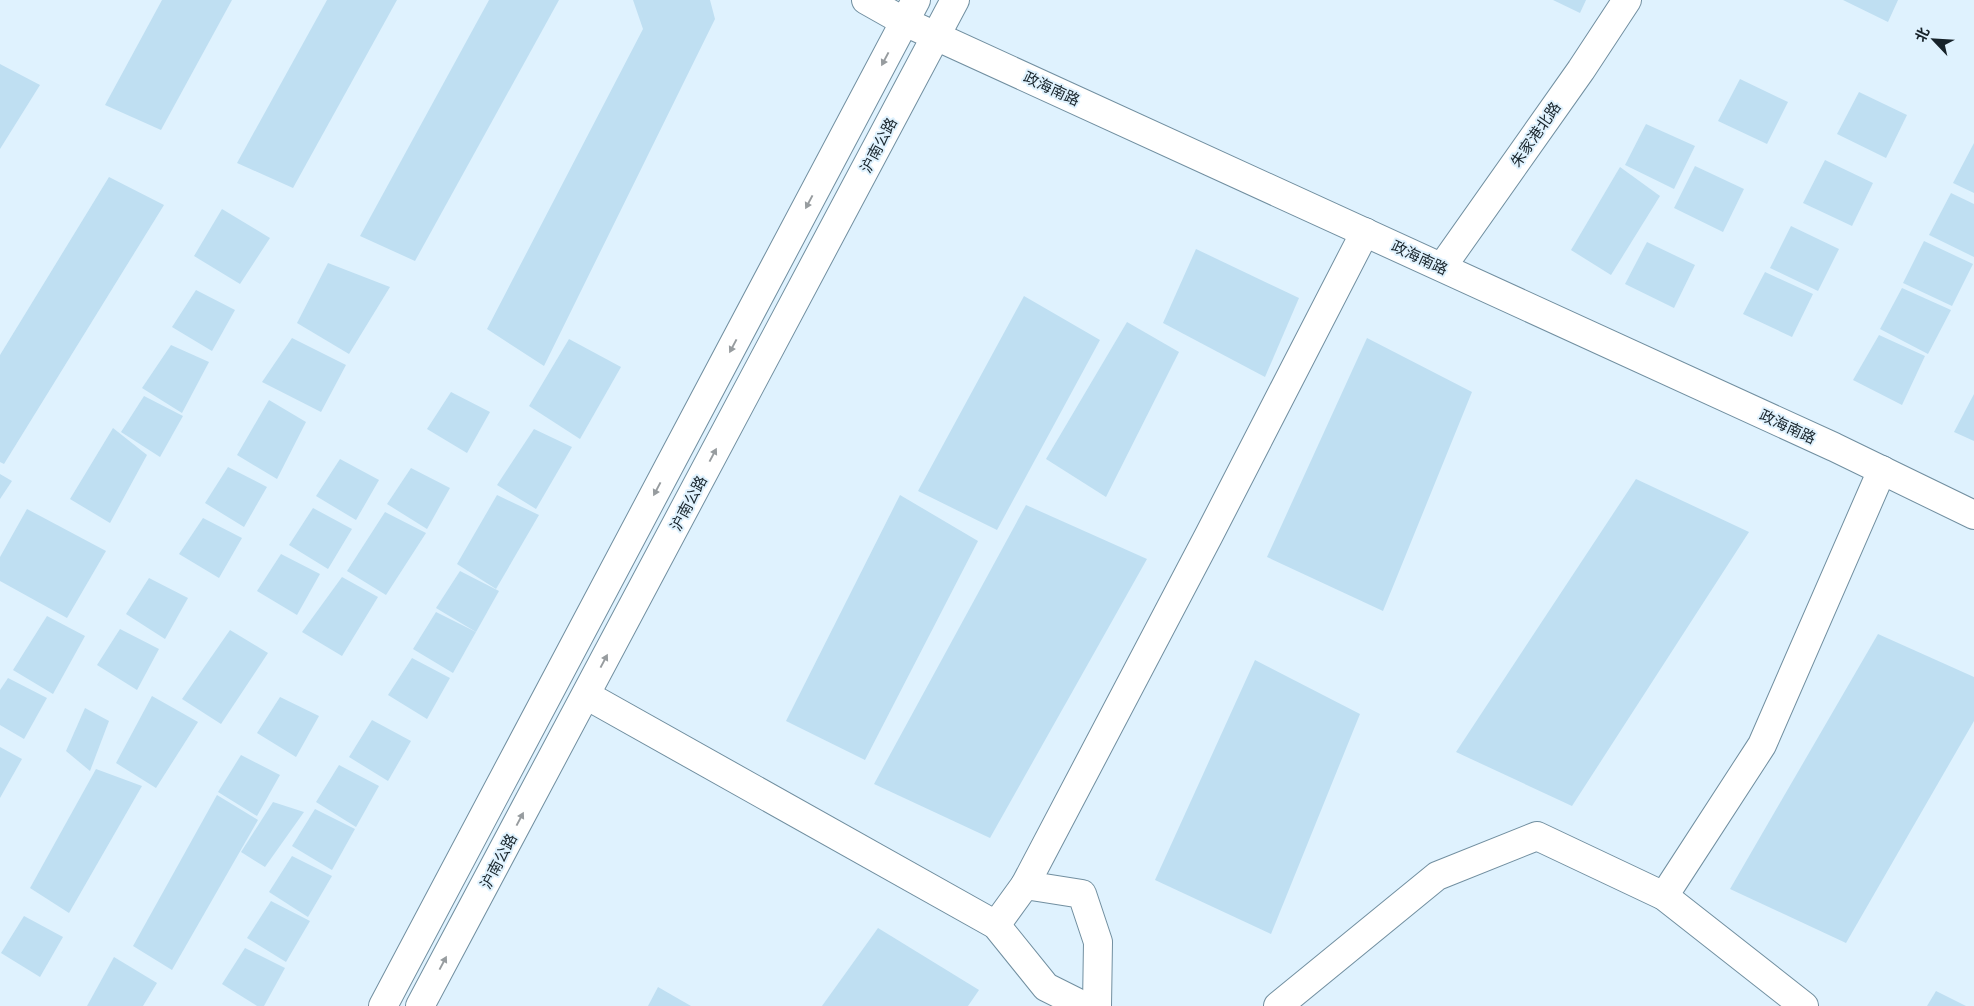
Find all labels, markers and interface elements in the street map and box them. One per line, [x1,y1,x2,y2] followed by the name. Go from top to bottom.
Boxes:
[1909,15,1959,65] north arrow
[1911,24,1932,44] text: 北
[881,51,889,66] one-way arrow
[1021,67,1083,109] street label: 政海南路
[1506,98,1564,170] street label: 朱家港北路
[856,114,900,176] street label: 沪南公路
[805,195,813,209] one-way arrow
[1389,236,1451,278] street label: 政海南路
[729,338,737,353] one-way arrow
[1757,405,1819,447] street label: 政海南路
[709,448,717,463] one-way arrow
[666,472,710,534] street label: 沪南公路
[653,482,661,496] one-way arrow
[600,653,608,668] one-way arrow
[515,813,524,826] one-way arrow
[476,830,520,892] street label: 沪南公路
[439,956,447,970] one-way arrow

